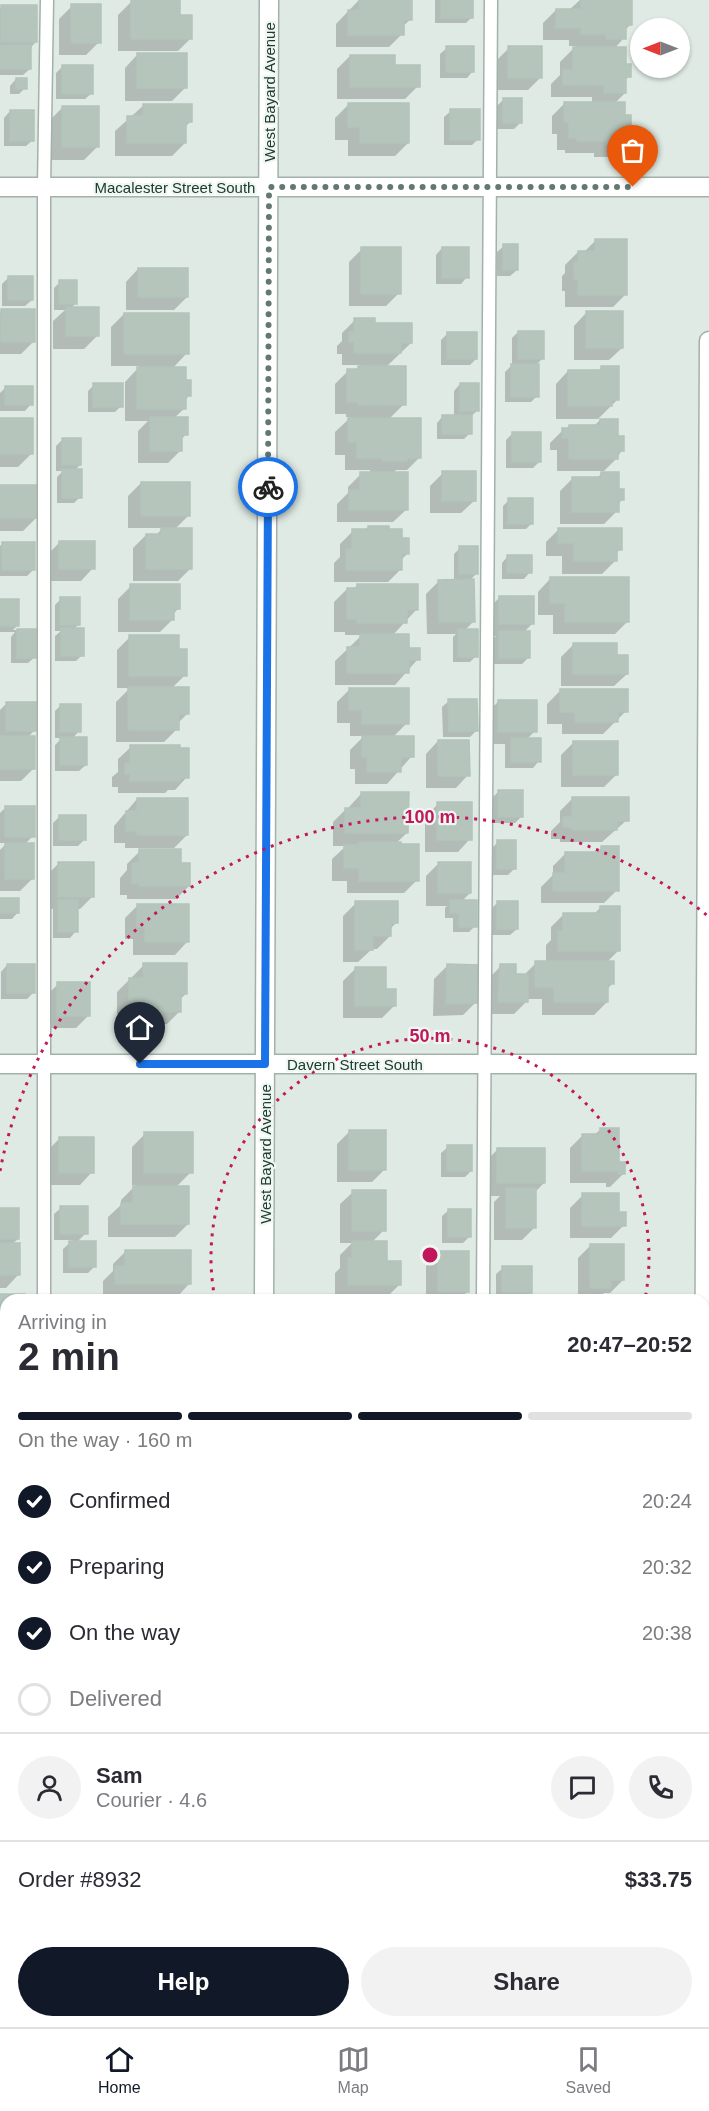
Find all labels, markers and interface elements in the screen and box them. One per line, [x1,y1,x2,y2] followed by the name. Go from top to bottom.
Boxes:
[630,18,690,78] north arrow
[630,18,690,78] map controls
[261,22,278,162] street label: West Bayard Avenue
[607,125,658,187] pin
[616,134,649,167] icon: bag
[95,179,255,196] street label: Macalester Street South
[238,457,298,517] courier
[252,471,285,504] icon: bike
[404,807,456,827] text: 100 m
[114,1002,165,1064] pin
[123,1011,156,1044] icon: home
[409,1026,451,1046] text: 50 m
[287,1056,423,1073] street label: Davern Street South
[257,1084,274,1224] street label: West Bayard Avenue
[420,1245,440,1265] centre of rings
[18,1311,107,1333] text: Arriving in
[567,1332,692,1357] text: 20:47–20:52
[18,1335,120,1378] text: 2 min
[18,1429,193,1451] text: On the way · 160 m
[18,1485,51,1518] icon: check
[69,1488,170,1513] text: Confirmed
[642,1490,692,1512] text: 20:24
[18,1551,51,1584] icon: check
[69,1554,164,1579] text: Preparing
[642,1556,692,1578] text: 20:32
[18,1617,51,1650] icon: check
[69,1620,180,1645] text: On the way
[642,1622,692,1644] text: 20:38
[69,1686,162,1711] text: Delivered
[18,1756,81,1819] button: person
[551,1756,614,1819] button: chat
[629,1756,692,1819] button: phone
[96,1763,142,1788] text: Sam
[96,1789,207,1811] text: Courier · 4.6
[18,1867,142,1892] text: Order #8932
[625,1867,692,1892] text: $33.75
[18,1947,349,2016] button: Help
[361,1947,692,2016] button: Share
[98,2043,141,2097] tab: Home
[337,2043,370,2097] tab: Map
[566,2043,611,2097] tab: Saved

